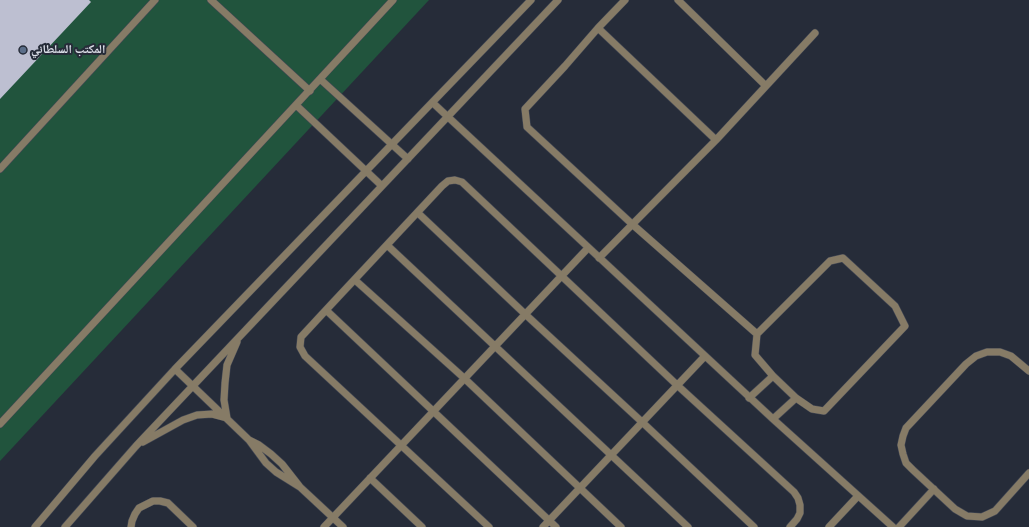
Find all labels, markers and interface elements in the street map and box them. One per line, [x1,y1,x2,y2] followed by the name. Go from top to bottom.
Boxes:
[31,43,105,57] place label: المكتب السلطاني
[18,45,28,55] marker: المكتب السلطاني

